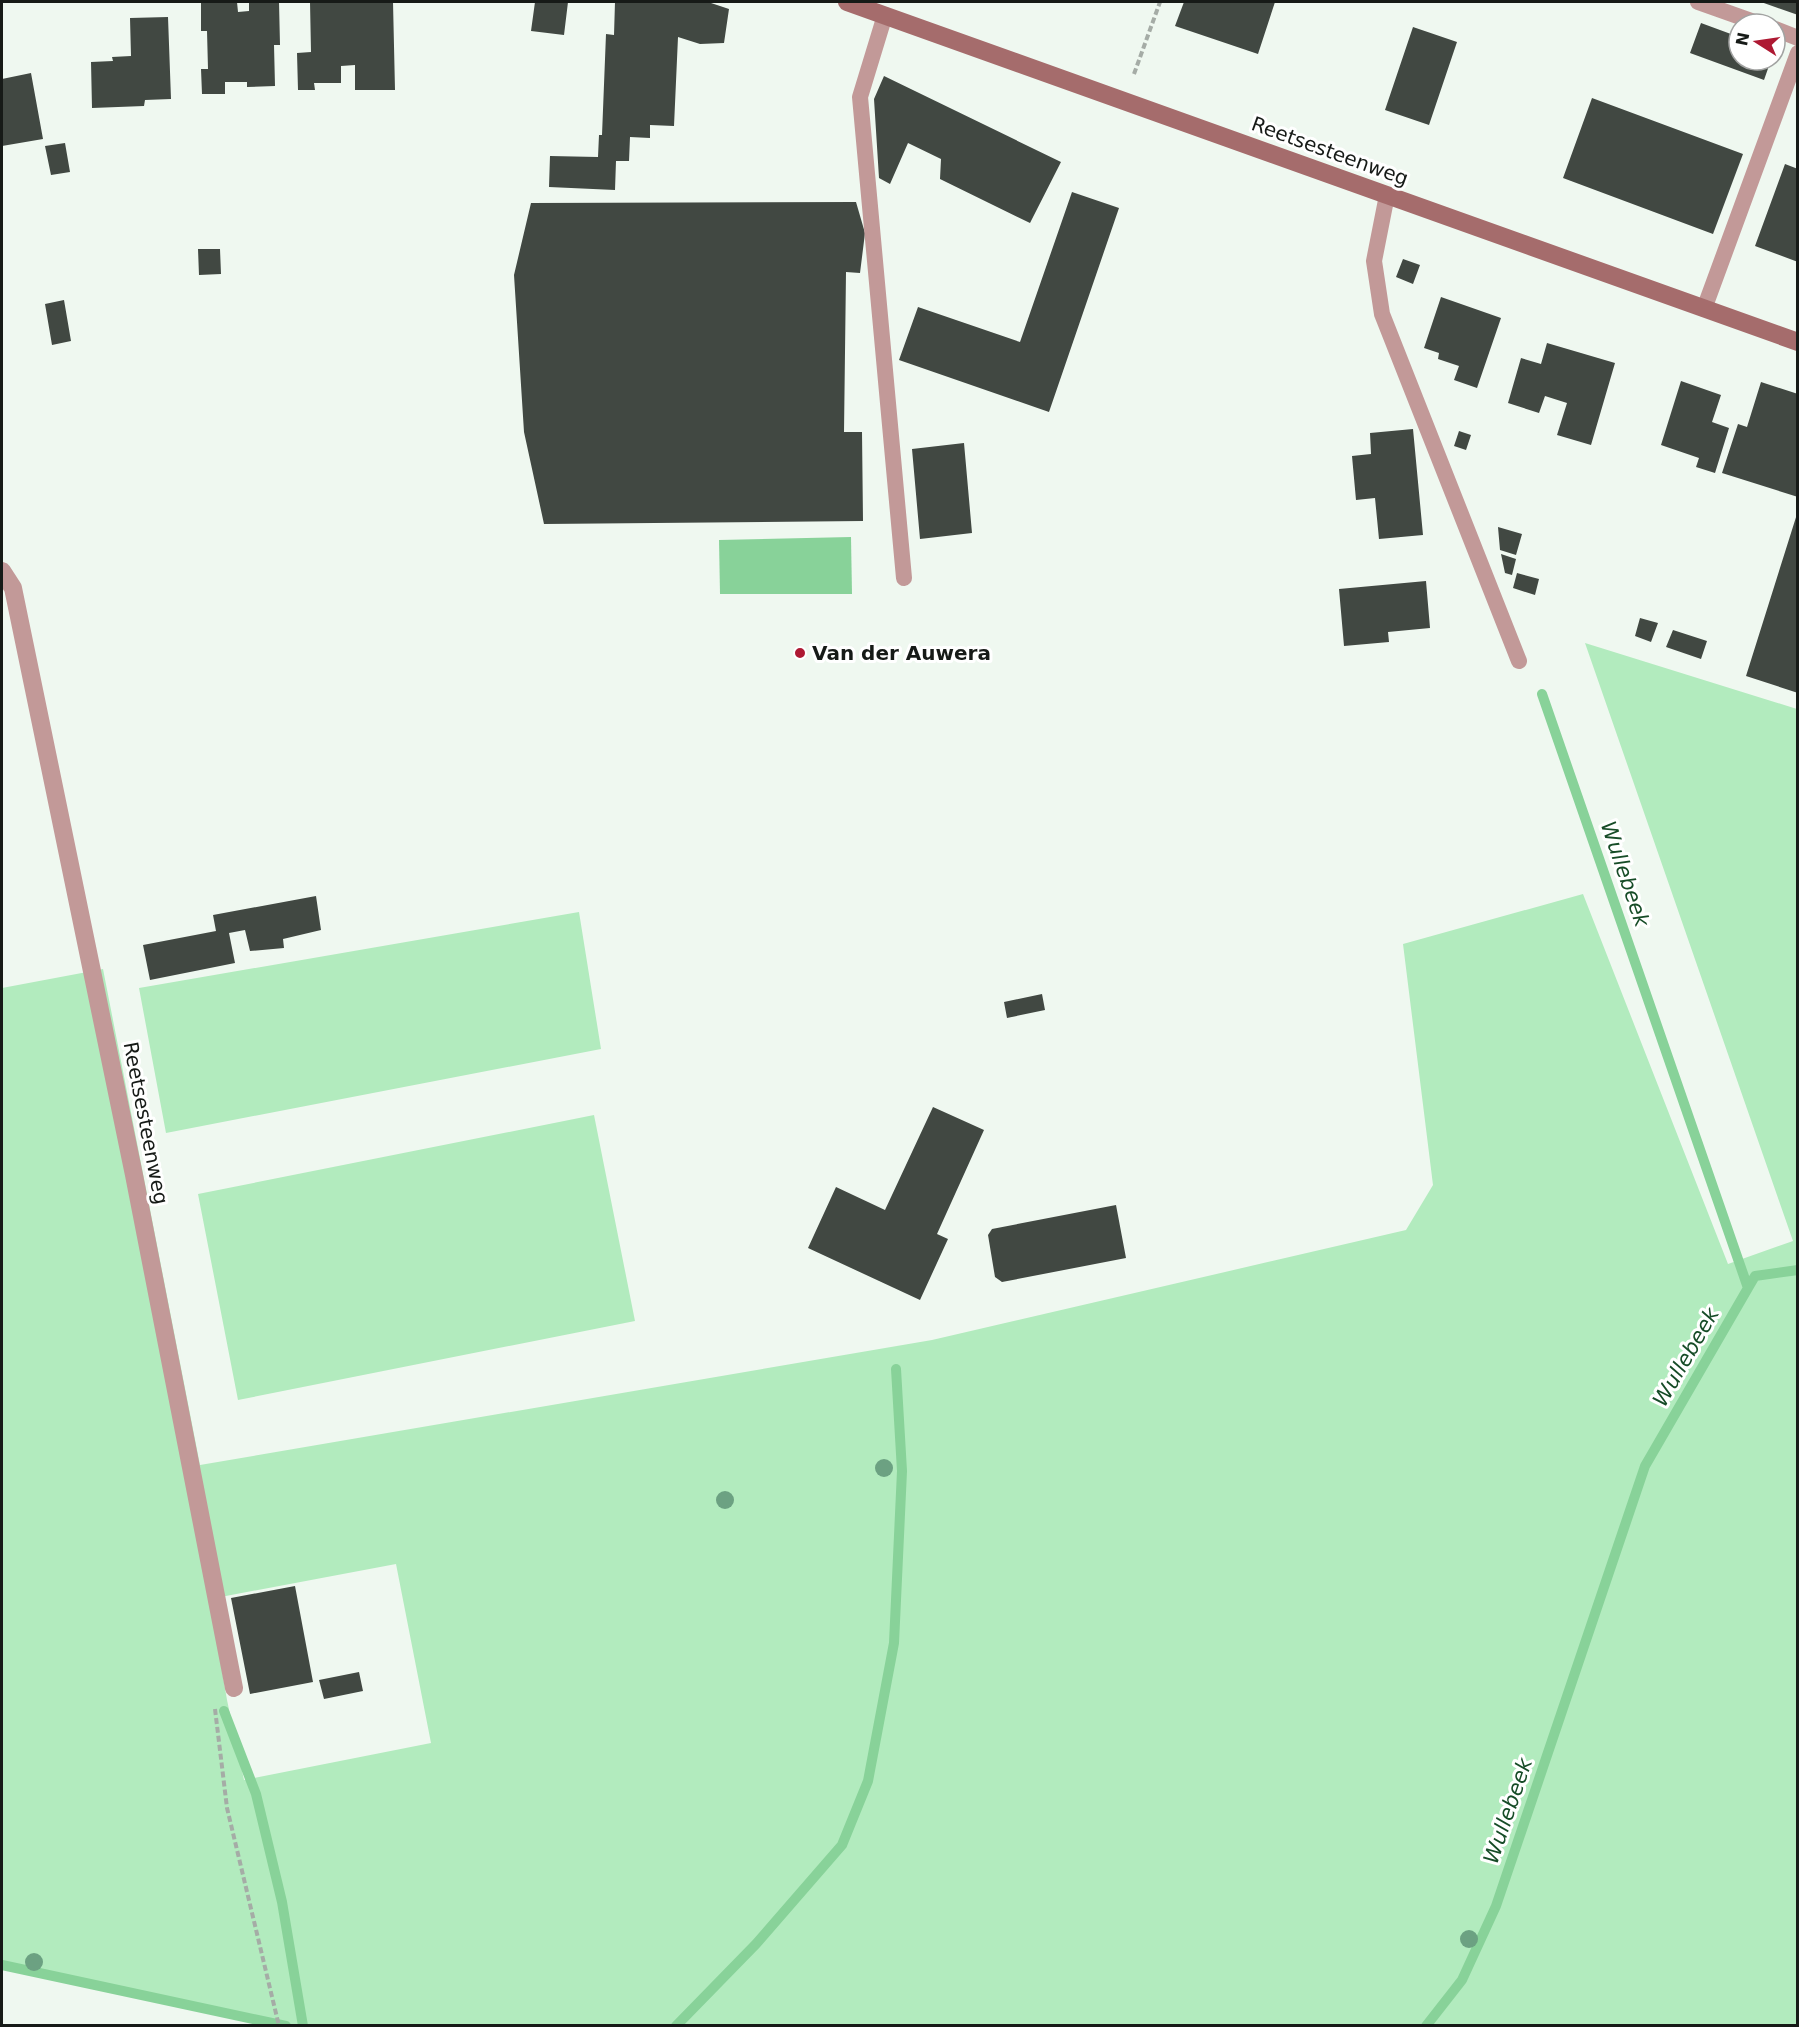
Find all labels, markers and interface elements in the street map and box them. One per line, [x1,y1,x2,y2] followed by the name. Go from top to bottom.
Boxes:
[1727,12,1787,72] north arrow
[1732,30,1754,48] text: N
[1248,111,1412,191] street label: Reetsesteenweg
[812,641,991,665] place label: Van der Auwera
[793,646,807,660] marker: Van der Auwera
[1596,818,1655,931] water label: Wullebeek
[118,1040,174,1206] street label: Reetsesteenweg
[1648,1303,1724,1411] water label: Wullebeek
[1479,1754,1538,1867] water label: Wullebeek

